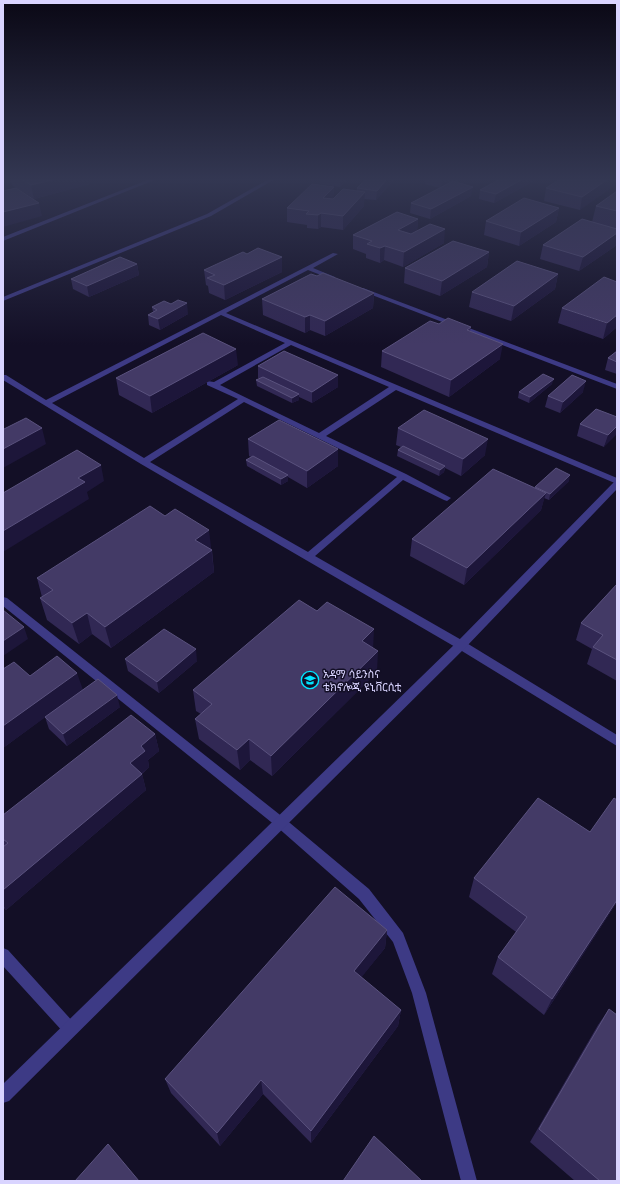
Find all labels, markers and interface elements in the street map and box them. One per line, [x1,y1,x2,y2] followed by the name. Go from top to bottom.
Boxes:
[323,668,402,694] place label: አዳማ ሳይንስና ቴክኖሎጂ ዩኒቨርሲቲ
[300,670,320,690] school or university icon: አዳማ ሳይንስና ቴክኖሎጂ ዩኒቨርሲቲ

